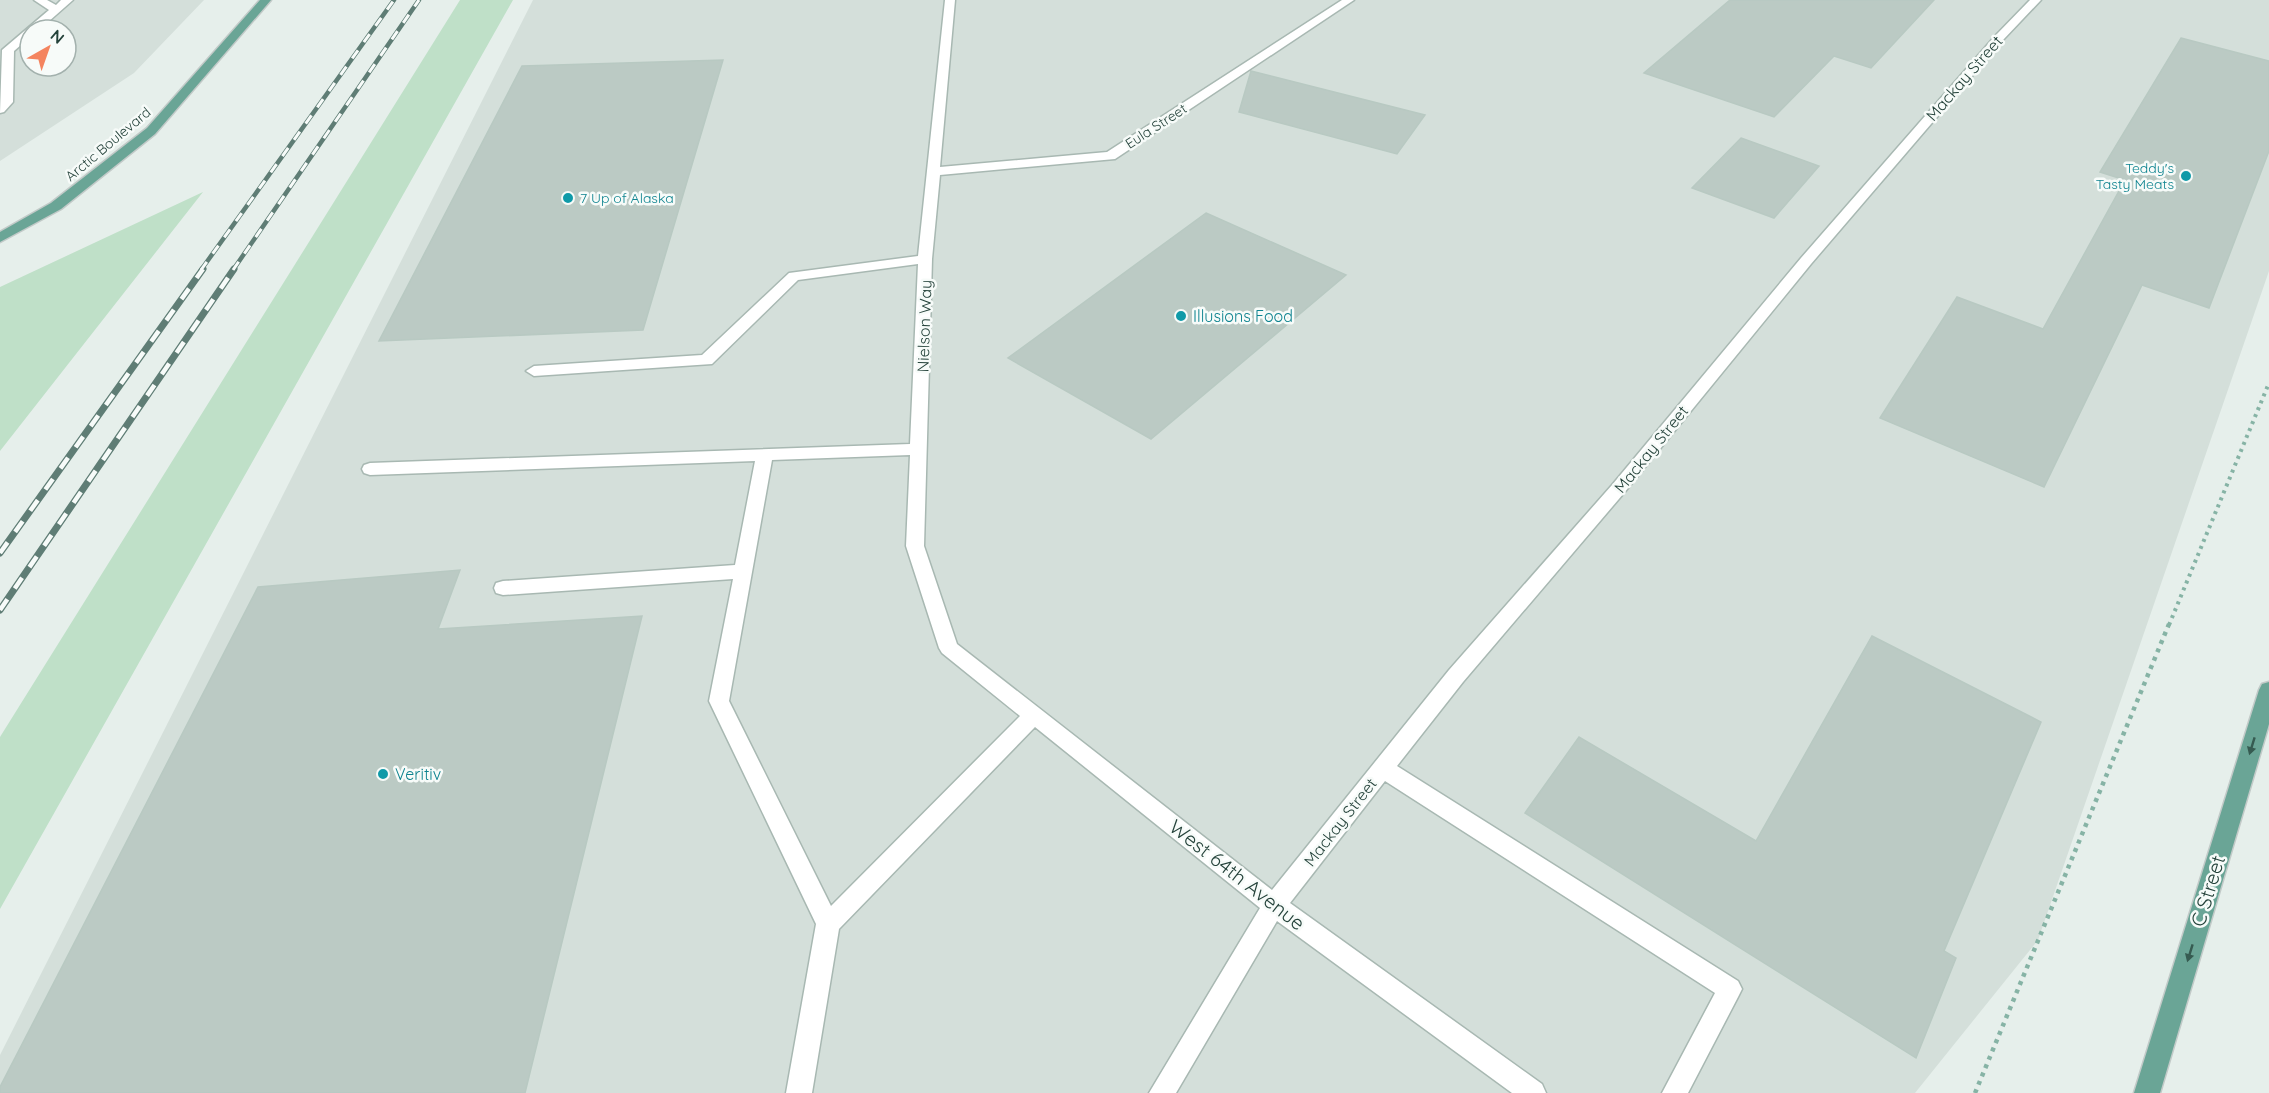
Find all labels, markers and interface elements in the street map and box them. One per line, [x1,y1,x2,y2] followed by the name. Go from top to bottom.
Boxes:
[18,18,78,78] north arrow
[47,25,69,48] text: N
[1921,31,2007,125] street label: Mackay Street
[1122,99,1190,152] street label: Eula Street
[62,103,154,185] street label: Arctic Boulevard
[2096,159,2174,193] place label: Teddy's Tasty Meats
[2179,169,2193,183] marker: Teddy's Tasty Meats
[580,189,674,207] place label: 7 Up of Alaska
[561,191,575,205] marker: 7 Up of Alaska
[912,279,936,373] street label: Nielson Way
[1193,306,1293,326] place label: Illusions Food
[1174,309,1188,323] marker: Illusions Food
[1610,401,1692,497] street label: Mackay Street
[2247,737,2256,755] one-way arrow
[395,764,441,784] place label: Veritiv
[376,767,390,781] marker: Veritiv
[1299,774,1381,870] street label: Mackay Street
[1164,814,1310,935] street label: West 64th Avenue
[2185,852,2230,930] street label: C Street
[2184,944,2194,962] one-way arrow

